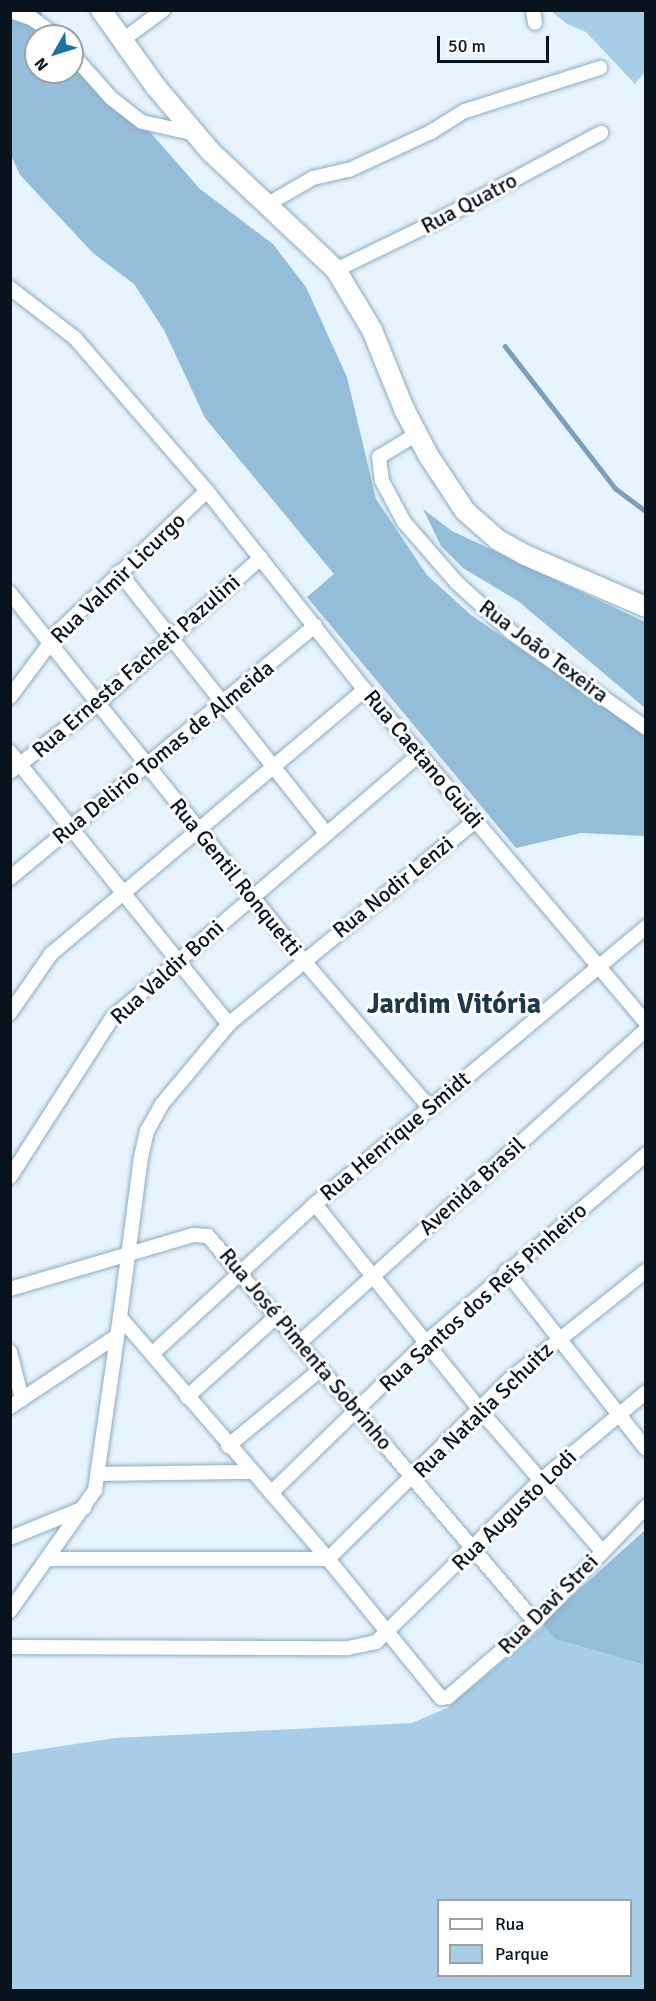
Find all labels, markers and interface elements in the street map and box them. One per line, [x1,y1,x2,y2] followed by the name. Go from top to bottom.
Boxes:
[24,24,84,84] north arrow
[440,24,552,62] scale bar
[448,35,486,57] text: 50 m
[30,53,53,75] text: N
[417,167,521,239] street label: Rua Quatro
[45,507,191,649] street label: Rua Valmir Licurgo
[27,569,245,763] street label: Rua Ernesta Facheti Pazulini
[474,594,614,708] street label: Rua João Texeira
[47,655,279,849] street label: Rua Delirio Tomas de Almeida
[358,684,490,834] street label: Rua Caetano Guidi
[164,793,308,961] street label: Rua Gentil Ronquetti
[327,830,459,944] street label: Rua Nodir Lenzi
[105,914,229,1030] street label: Rua Valdir Boni
[367,987,541,1021] district label: Jardim Vitória
[315,1066,475,1206] street label: Rua Henrique Smidt
[414,1131,530,1241] street label: Avenida Brasil
[374,1197,592,1397] street label: Rua Santos dos Reis Pinheiro
[214,1243,398,1455] street label: Rua José Pimenta Sobrinho
[408,1337,558,1483] street label: Rua Natalia Schuitz
[446,1444,582,1576] street label: Rua Augusto Lodi
[492,1548,604,1660] street label: Rua Davi Strei
[437,1899,632,1977] legend
[495,1913,524,1935] text: Rua
[495,1943,549,1965] text: Parque

